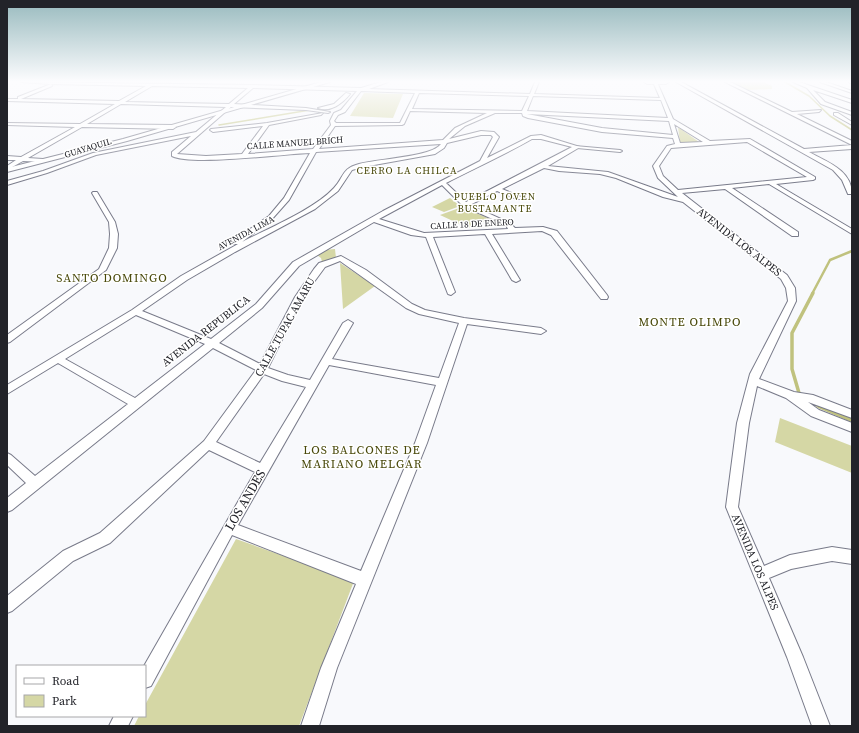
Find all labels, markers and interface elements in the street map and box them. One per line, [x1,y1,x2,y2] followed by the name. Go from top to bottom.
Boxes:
[246,134,344,152] street label: CALLE MANUEL BRICH
[63,135,113,161] street label: GUAYAQUIL
[356,164,458,177] district label: CERRO LA CHILCA
[454,190,536,215] district label: PUEBLO JOVEN BUSTAMANTE
[694,204,785,280] street label: AVENIDA LOS ALPES
[215,213,277,253] street label: AVENIDA LIMA
[430,216,514,232] street label: CALLE 18 DE ENERO
[56,270,168,286] district label: SANTO DOMINGO
[251,275,319,379] street label: CALLE TUPAC AMARU
[159,291,254,370] street label: AVENIDA REPUBLICA
[639,314,741,330] district label: MONTE OLIMPO
[301,442,423,472] district label: LOS BALCONES DE MARIANO MELGAR
[221,466,269,534] street label: LOS ANDES
[728,511,782,613] street label: AVENIDA LOS ALPES
[16,665,146,717] legend
[52,673,79,689] text: Road
[52,693,77,709] text: Park

